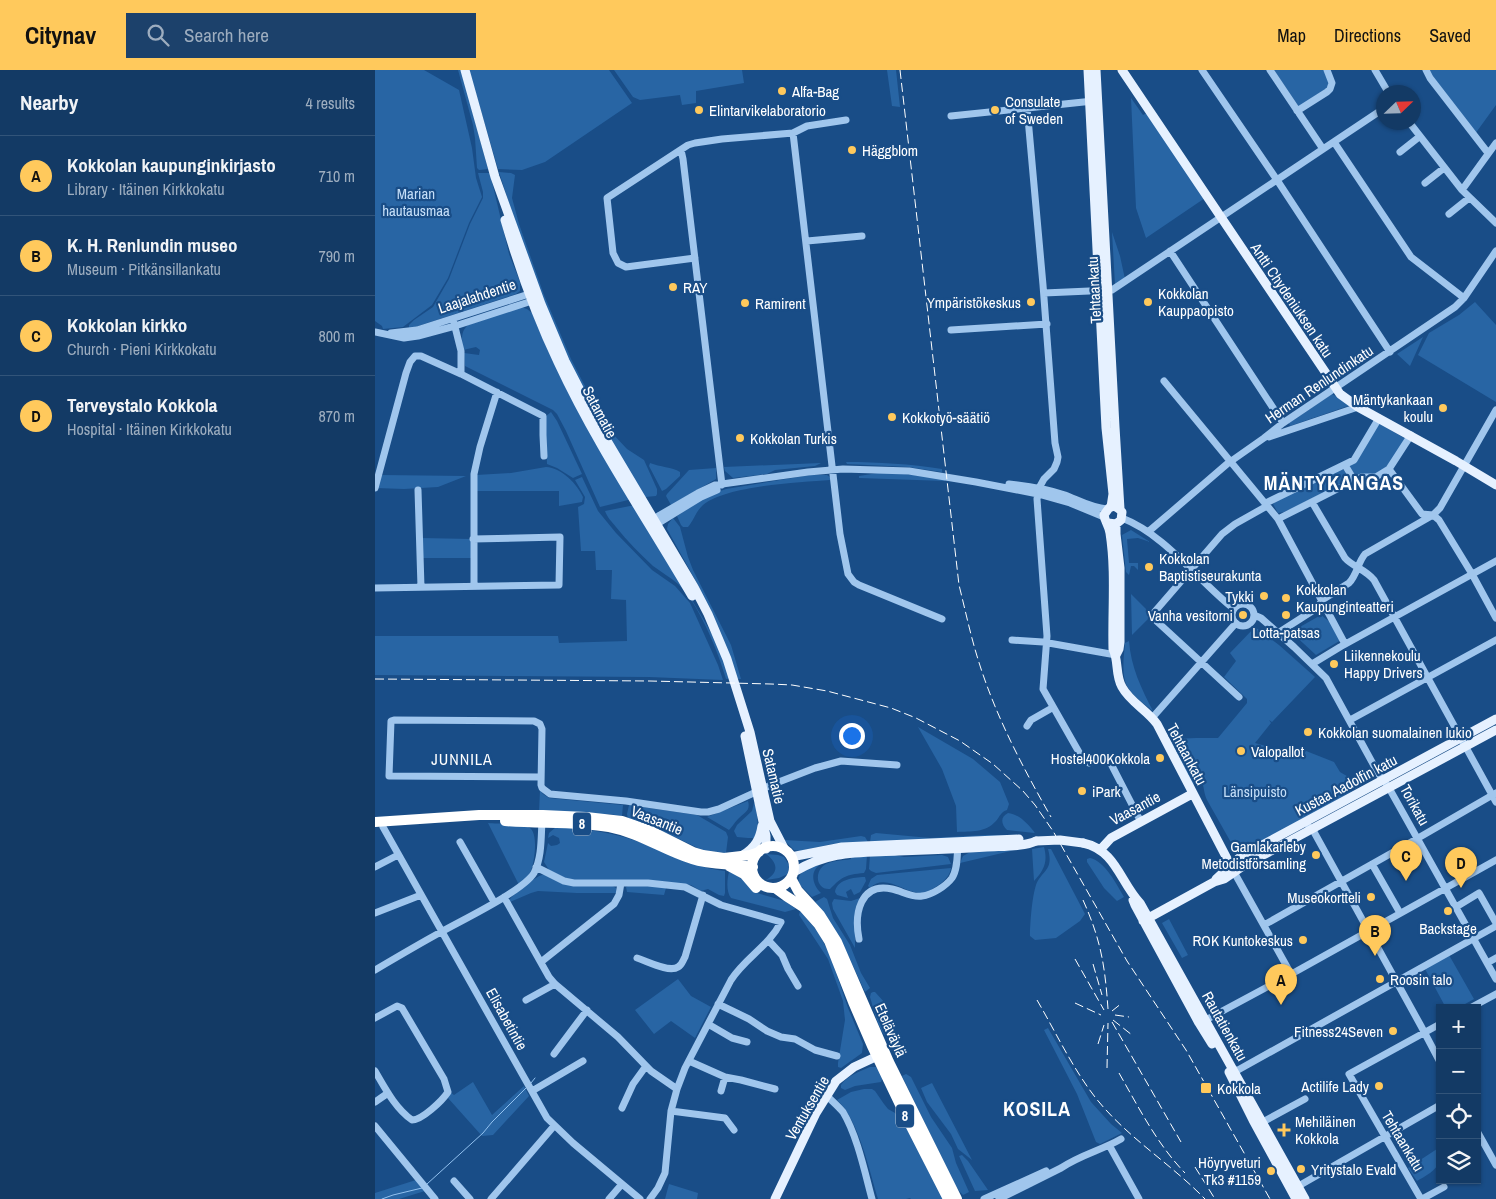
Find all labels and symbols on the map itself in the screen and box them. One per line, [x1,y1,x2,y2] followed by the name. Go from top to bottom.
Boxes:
[791,81,839,102] place label: Alfa-Bag
[776,85,788,97] marker: Alfa-Bag
[1376,85,1421,130] north arrow
[1005,91,1063,129] place label: Consulate of Sweden
[709,100,826,121] place label: Elintarvikelaboratorio
[693,104,705,116] marker: Elintarvikelaboratorio
[989,104,1001,116] marker: Consulate of Sweden
[862,140,918,161] place label: Häggblom
[846,144,858,156] marker: Häggblom
[382,183,450,221] park label: Marian hautausmaa
[1245,238,1338,361] street label: Antti Chydeniuksen katu
[1082,256,1106,324] street label: Tehtaankatu
[435,273,519,318] street label: Laajalahdentie
[683,277,708,298] place label: RAY
[667,281,679,293] marker: RAY
[1158,283,1234,321] place label: Kokkolan Kauppaopisto
[927,292,1021,313] place label: Ympäristökeskus
[755,293,806,314] place label: Ramirent
[1025,296,1037,308] marker: Ympäristökeskus
[1142,296,1154,308] marker: Kokkolan Kauppaopisto
[739,297,751,309] marker: Ramirent
[1261,340,1377,428] street label: Herman Renlundinkatu
[578,382,623,442] street label: Satamatie
[1353,389,1433,427] place label: Mäntykankaan koulu
[1437,402,1449,414] marker: Mäntykankaan koulu
[902,407,990,428] place label: Kokkotyö-säätiö
[886,411,898,423] marker: Kokkotyö-säätiö
[750,428,837,449] place label: Kokkolan Turkis
[734,432,746,444] marker: Kokkolan Turkis
[1264,469,1404,496] district label: MÄNTYKANGAS
[1159,548,1262,586] place label: Kokkolan Baptistiseurakunta
[1143,561,1155,573] marker: Kokkolan Baptistiseurakunta
[1296,579,1394,617] place label: Kokkolan Kaupunginteatteri
[1225,586,1254,607] place label: Tykki
[1258,590,1270,602] marker: Tykki
[1280,592,1292,604] marker: Kokkolan Kaupunginteatteri
[1148,605,1233,626] place label: Vanha vesitorni
[1237,609,1249,621] marker: Vanha vesitorni
[1280,609,1292,621] marker: Lotta-patsas
[1252,622,1320,643] place label: Lotta-patsas
[1344,645,1423,683] place label: Liikennekoulu Happy Drivers
[1328,658,1340,670] marker: Liikennekoulu Happy Drivers
[1162,719,1212,789] street label: Tehtaankatu
[1318,722,1472,743] place label: Kokkolan suomalainen lukio
[839,723,865,749] your location
[1302,726,1314,738] marker: Kokkolan suomalainen lukio
[1251,741,1305,762] place label: Valopallot
[1235,745,1247,757] marker: Valopallot
[757,746,791,806] street label: Satamatie
[431,748,493,770] district label: JUNNILA
[1051,748,1150,769] place label: Hostel400Kokkola
[1291,749,1401,821] street label: Kustaa Aadolfin katu
[1154,752,1166,764] marker: Hostel400Kokkola
[1092,781,1122,802] place label: iPark
[1223,781,1287,802] park label: Länsipuisto
[1395,781,1435,829] street label: Torikatu
[1076,785,1088,797] marker: iPark
[1106,786,1164,830] street label: Vaasantie
[628,800,686,840] street label: Vaasantie
[573,812,591,836] road number: 8
[1201,836,1307,874] place label: Gamlakarleby Metodistförsamling
[1390,840,1422,881] pin: C
[1445,847,1477,888] pin: D
[1310,849,1322,861] marker: Gamlakarleby Metodistförsamling
[1287,887,1361,908] place label: Museokortteli
[1365,891,1377,903] marker: Museokortteli
[1442,905,1454,917] marker: Backstage
[1359,915,1391,956] pin: B
[1419,918,1477,939] place label: Backstage
[1192,930,1293,951] place label: ROK Kuntokeskus
[1297,934,1309,946] marker: ROK Kuntokeskus
[1265,964,1297,1005] pin: A
[1390,969,1452,990] place label: Roosin talo
[1374,973,1386,985] marker: Roosin talo
[481,984,533,1054] street label: Elisabetintie
[1197,987,1253,1065] street label: Rautatienkatu
[870,1000,912,1060] street label: Eteläväylä
[1294,1021,1383,1042] place label: Fitness24Seven
[1387,1025,1399,1037] marker: Fitness24Seven
[780,1072,834,1144] street label: Ventuksentie
[1300,1076,1370,1097] place label: Actilife Lady
[1217,1078,1261,1099] place label: Kokkola
[1373,1080,1385,1092] marker: Actilife Lady
[1199,1081,1213,1095] marker: Kokkola
[1003,1095,1071,1122] district label: KOSILA
[896,1104,914,1128] road number: 8
[1377,1107,1429,1175] street label: Tehtaankatu
[1295,1111,1356,1149] place label: Mehiläinen Kokkola
[1277,1123,1291,1137] marker: Mehiläinen Kokkola
[1198,1152,1261,1190] place label: Höyryveturi Tk3 #1159
[1311,1159,1396,1180] place label: Yritystalo Evald
[1295,1163,1307,1175] marker: Yritystalo Evald
[1265,1165,1277,1177] marker: Höyryveturi Tk3 #1159

